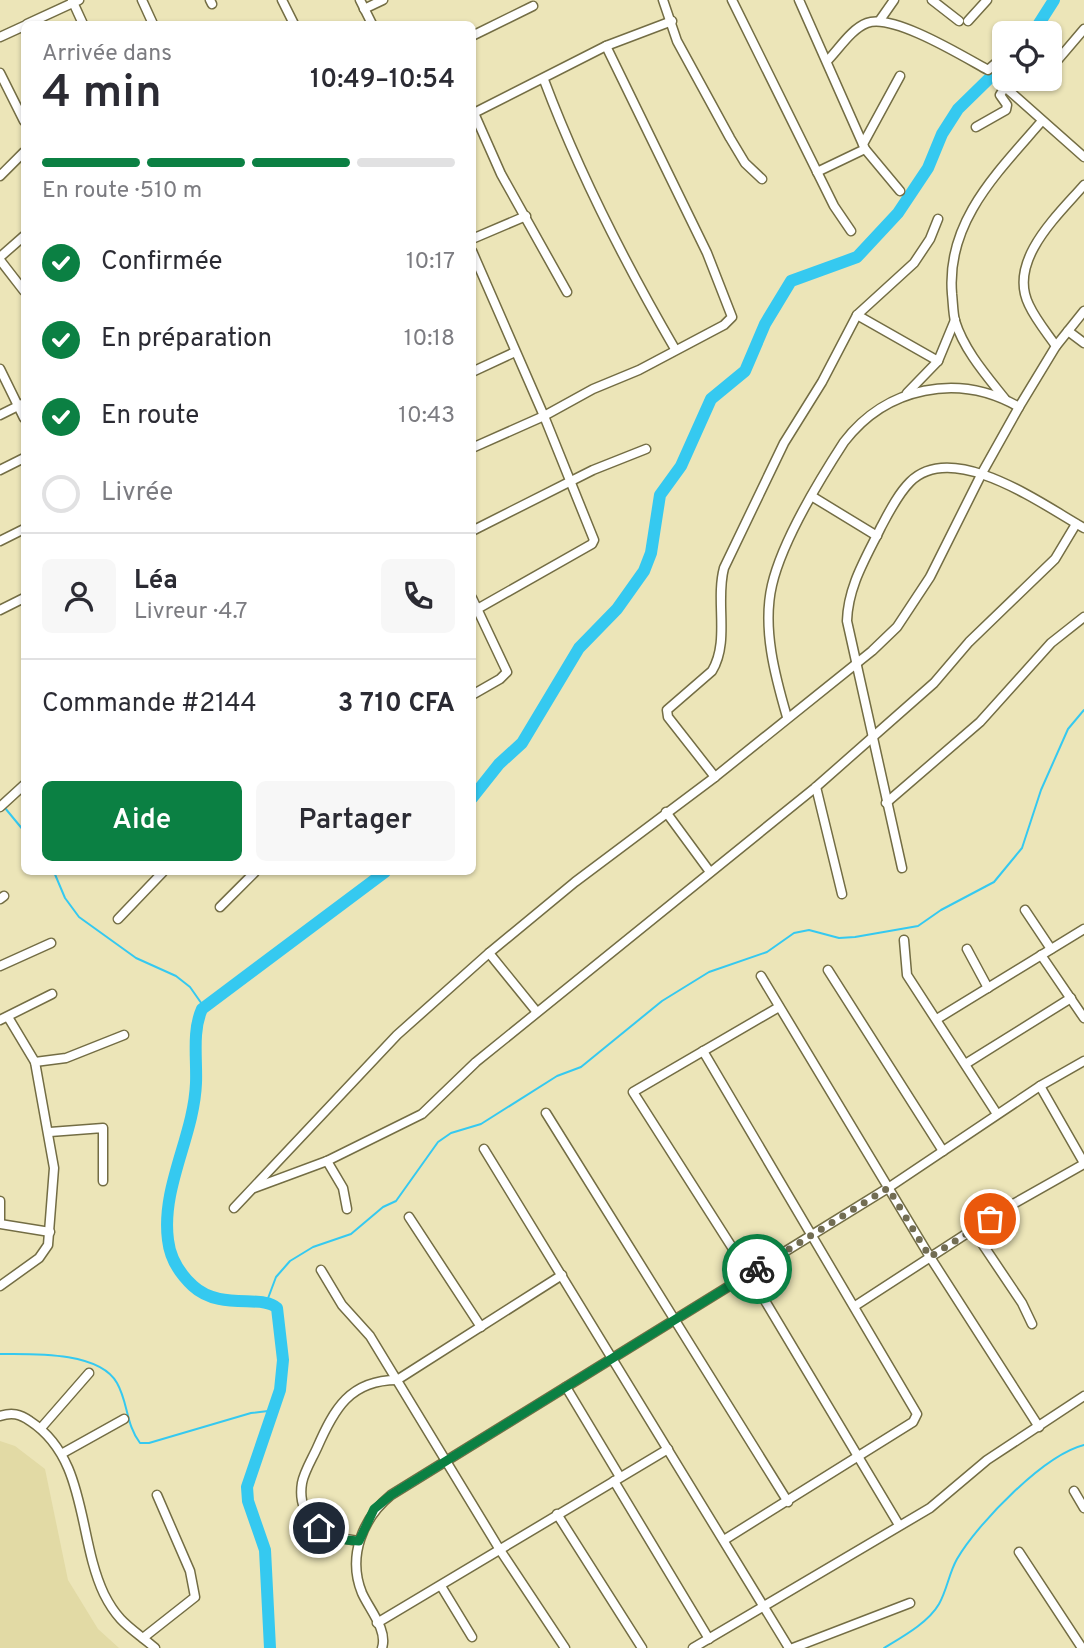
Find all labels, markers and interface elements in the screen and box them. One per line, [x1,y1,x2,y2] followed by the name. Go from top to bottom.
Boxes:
[992,21,1062,91] map controls
[992,21,1062,91] button: locate
[42,40,172,69] text: Arrivée dans
[310,64,455,97] text: 10:49–10:54
[42,65,162,124] text: 4 min
[42,177,202,206] text: En route · 510 m
[42,244,80,282] icon: check
[101,246,223,279] text: Confirmée
[406,248,455,277] text: 10:17
[42,321,80,359] icon: check
[101,323,272,356] text: En préparation
[404,325,455,354] text: 10:18
[42,398,80,436] icon: check
[101,400,199,433] text: En route
[398,402,455,431] text: 10:43
[101,477,173,510] text: Livrée
[42,559,116,633] button: person
[381,559,455,633] button: phone
[134,565,178,598] text: Léa
[134,598,247,627] text: Livreur · 4.7
[42,688,257,721] text: Commande #2144
[338,688,455,721] text: 3 710 CFA
[42,781,242,861] button: Aide
[256,781,455,861] button: Partager
[960,1189,1020,1249] pin
[971,1200,1009,1238] icon: bag
[722,1234,792,1304] courier
[738,1250,776,1288] icon: bike
[289,1498,349,1558] pin
[300,1509,338,1547] icon: home

